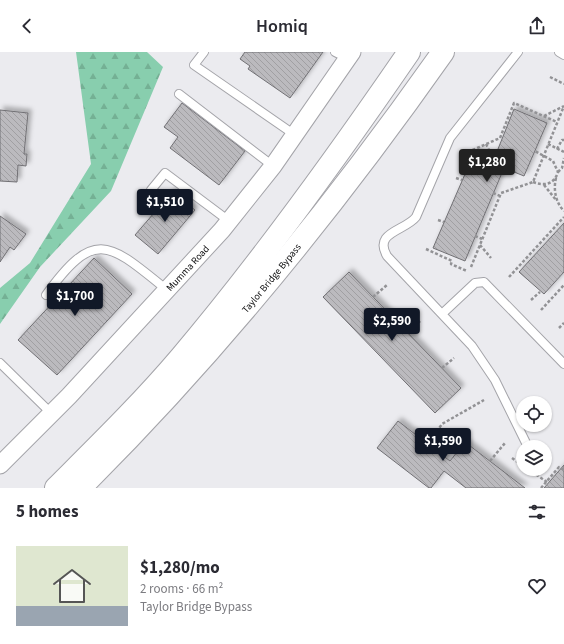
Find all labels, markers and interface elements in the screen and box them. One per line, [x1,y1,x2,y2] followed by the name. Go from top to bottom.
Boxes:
[256,14,308,39] text: Homiq
[16,15,38,37] icon: back
[526,15,548,37] icon: share
[454,149,520,183] pin: $1,280
[468,153,506,171] text: $1,280
[132,189,198,223] pin: $1,510
[146,193,184,211] text: $1,510
[239,241,305,316] street label: Taylor Bridge Bypass
[163,242,213,294] street label: Mumma Road
[42,283,108,317] pin: $1,700
[56,287,94,305] text: $1,700
[359,308,425,342] pin: $2,590
[373,312,411,330] text: $2,590
[516,396,552,476] map controls
[516,396,552,432] button: locate
[410,428,476,462] pin: $1,590
[424,432,462,450] text: $1,590
[516,440,552,476] button: layers
[16,500,78,524] text: 5 homes
[526,501,548,523] icon: filters
[140,556,220,580] text: $1,280/mo
[48,562,96,610] icon: home
[526,575,548,597] icon: heart
[140,580,223,598] text: 2 rooms · 66 m²
[140,598,252,616] text: Taylor Bridge Bypass

